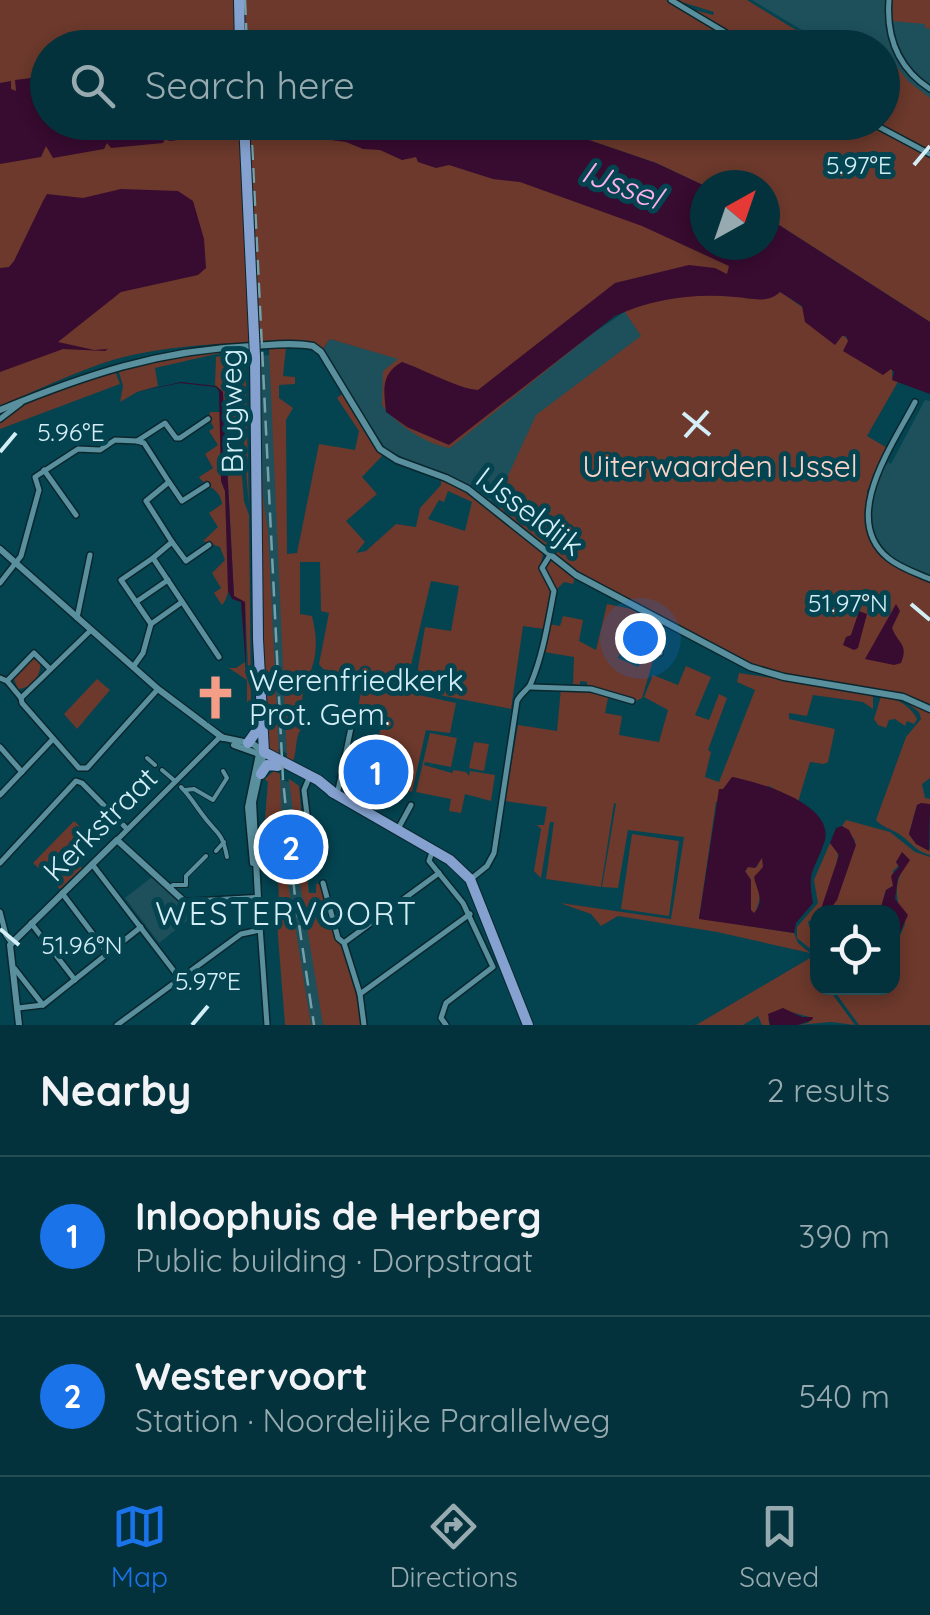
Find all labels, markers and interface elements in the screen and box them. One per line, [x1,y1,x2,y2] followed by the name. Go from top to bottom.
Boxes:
[30,30,900,140] search box
[65,58,120,113] icon: search
[145,61,355,109] text: Search here
[826,149,892,180] text: 5.97°E
[577,151,671,219] water label: IJssel
[690,170,780,260] north arrow
[211,348,251,474] street label: Brugweg
[37,416,105,447] text: 5.96°E
[582,447,858,485] park label: Uiterwaarden IJssel
[469,458,591,564] street label: IJsseldijk
[808,587,888,618] text: 51.97°N
[615,613,666,664] your location
[249,661,464,733] place label: Werenfriedkerk Prot. Gem.
[192,673,240,721] church icon: Werenfriedkerk Prot. Gem.
[344,734,408,810] pin: 1
[35,759,165,889] street label: Kerkstraat
[258,810,324,884] pin: 2
[155,893,419,933] district label: WESTERVOORT
[810,905,900,995] map controls
[810,905,900,995] button: locate
[41,929,123,960] text: 51.96°N
[175,965,241,996] text: 5.97°E
[40,1064,191,1117] text: Nearby
[767,1070,890,1110] text: 2 results
[135,1192,541,1240] text: Inloophuis de Herberg
[66,1216,79,1256] text: 1
[798,1216,890,1256] text: 390 m
[135,1240,533,1280] text: Public building · Dorpstraat
[135,1352,368,1400] text: Westervoort
[63,1376,82,1416] text: 2
[799,1376,890,1416] text: 540 m
[135,1400,611,1440] text: Station · Noordelijke Parallelweg
[111,1499,168,1594] tab: Map
[389,1499,518,1594] tab: Directions
[739,1499,819,1594] tab: Saved

